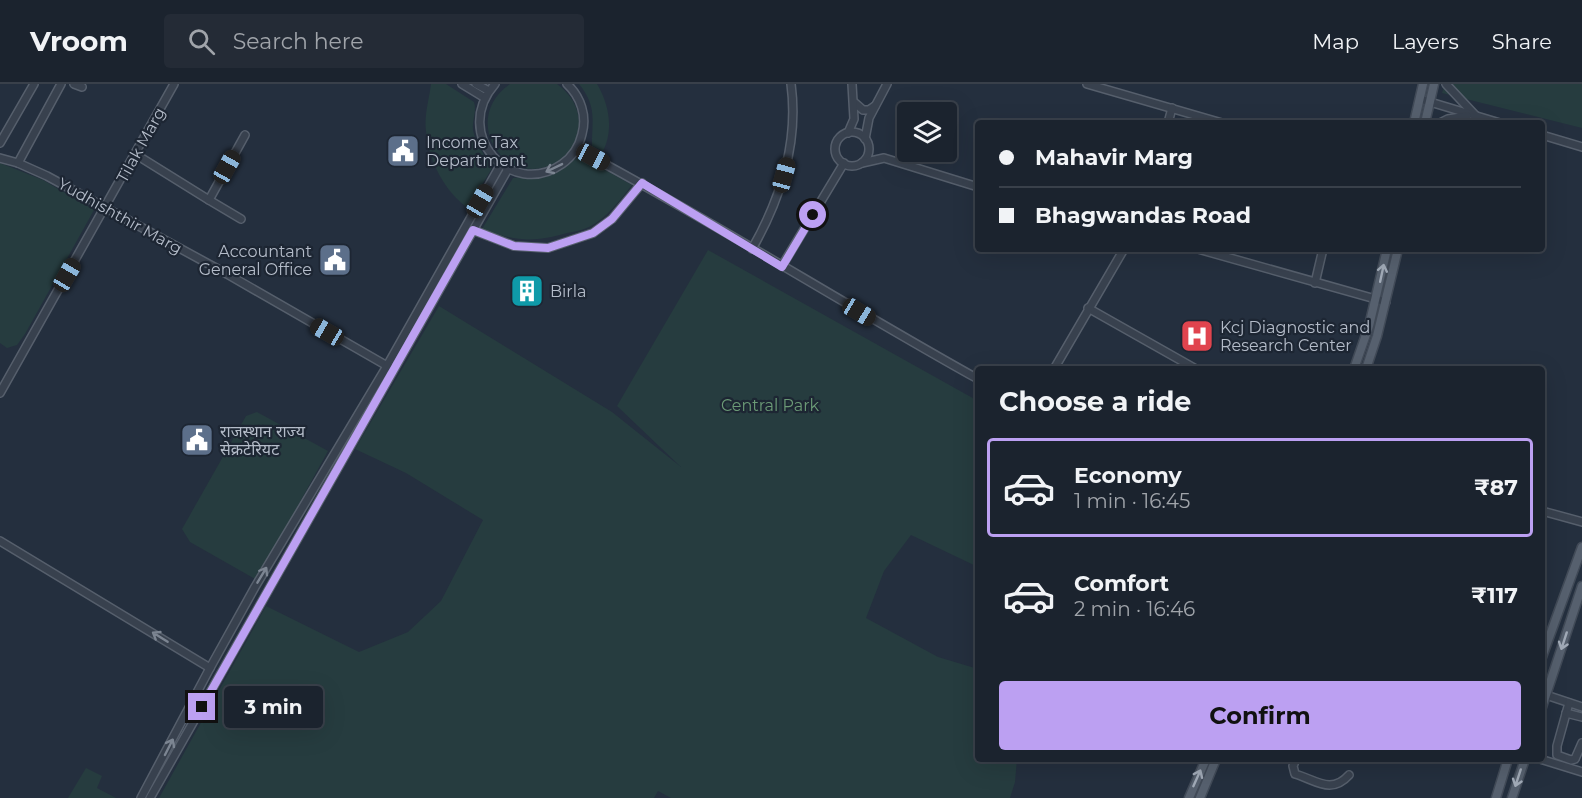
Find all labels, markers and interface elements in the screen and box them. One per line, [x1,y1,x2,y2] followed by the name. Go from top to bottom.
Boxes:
[164,14,584,68] search box
[30,24,128,58] text: Vroom
[185,25,218,58] icon: search
[233,28,364,55] text: Search here
[1312,29,1359,54] text: Map
[1392,29,1459,54] text: Layers
[1492,29,1552,54] text: Share
[897,102,957,162] map controls
[897,102,957,162] button: layers
[113,104,169,186] street label: Tilak Marg
[385,133,421,169] public building icon: Income Tax Department
[426,133,527,170] place label: Income Tax Department
[573,141,613,173] car
[1035,144,1193,171] text: Mahavir Marg
[210,147,244,187] car
[771,155,797,195] car
[546,162,564,174] one-way arrow
[55,174,185,258] street label: Yudhishthir Marg
[463,181,497,221] car
[799,201,826,228] route start
[1035,202,1251,229] text: Bhagwandas Road
[199,242,313,279] place label: Accountant General Office
[317,242,353,278] public building icon: Accountant General Office
[50,255,84,295] car
[1377,263,1388,283] one-way arrow
[509,273,545,309] building icon: Birla
[550,282,586,301] place label: Birla
[839,295,879,329] car
[307,315,347,349] car
[1179,318,1215,354] hospital icon: Kcj Diagnostic and Research Center
[1220,318,1370,355] place label: Kcj Diagnostic and Research Center
[999,385,1191,418] text: Choose a ride
[721,396,820,415] park label: Central Park
[179,422,215,458] public building icon: राजस्थान राज्य सेक्रटेरियट
[220,422,306,459] place label: राजस्थान राज्य सेक्रटेरियट
[1002,461,1056,515] icon: car
[1074,462,1182,489] text: Economy
[1474,474,1518,501] text: ₹87
[1074,489,1190,513] text: 1 min · 16:45
[257,567,269,584] one-way arrow
[1002,569,1056,623] icon: car
[1074,570,1169,597] text: Comfort
[1471,582,1518,609] text: ₹117
[1074,597,1195,621] text: 2 min · 16:46
[152,631,169,643] one-way arrow
[1557,631,1568,650] one-way arrow
[999,681,1521,750] button: Confirm
[223,686,322,728] callout: 3 min
[188,693,215,720] route end
[244,695,303,719] text: 3 min
[164,738,176,756] one-way arrow
[1512,769,1523,787] one-way arrow
[1192,770,1204,788] one-way arrow

